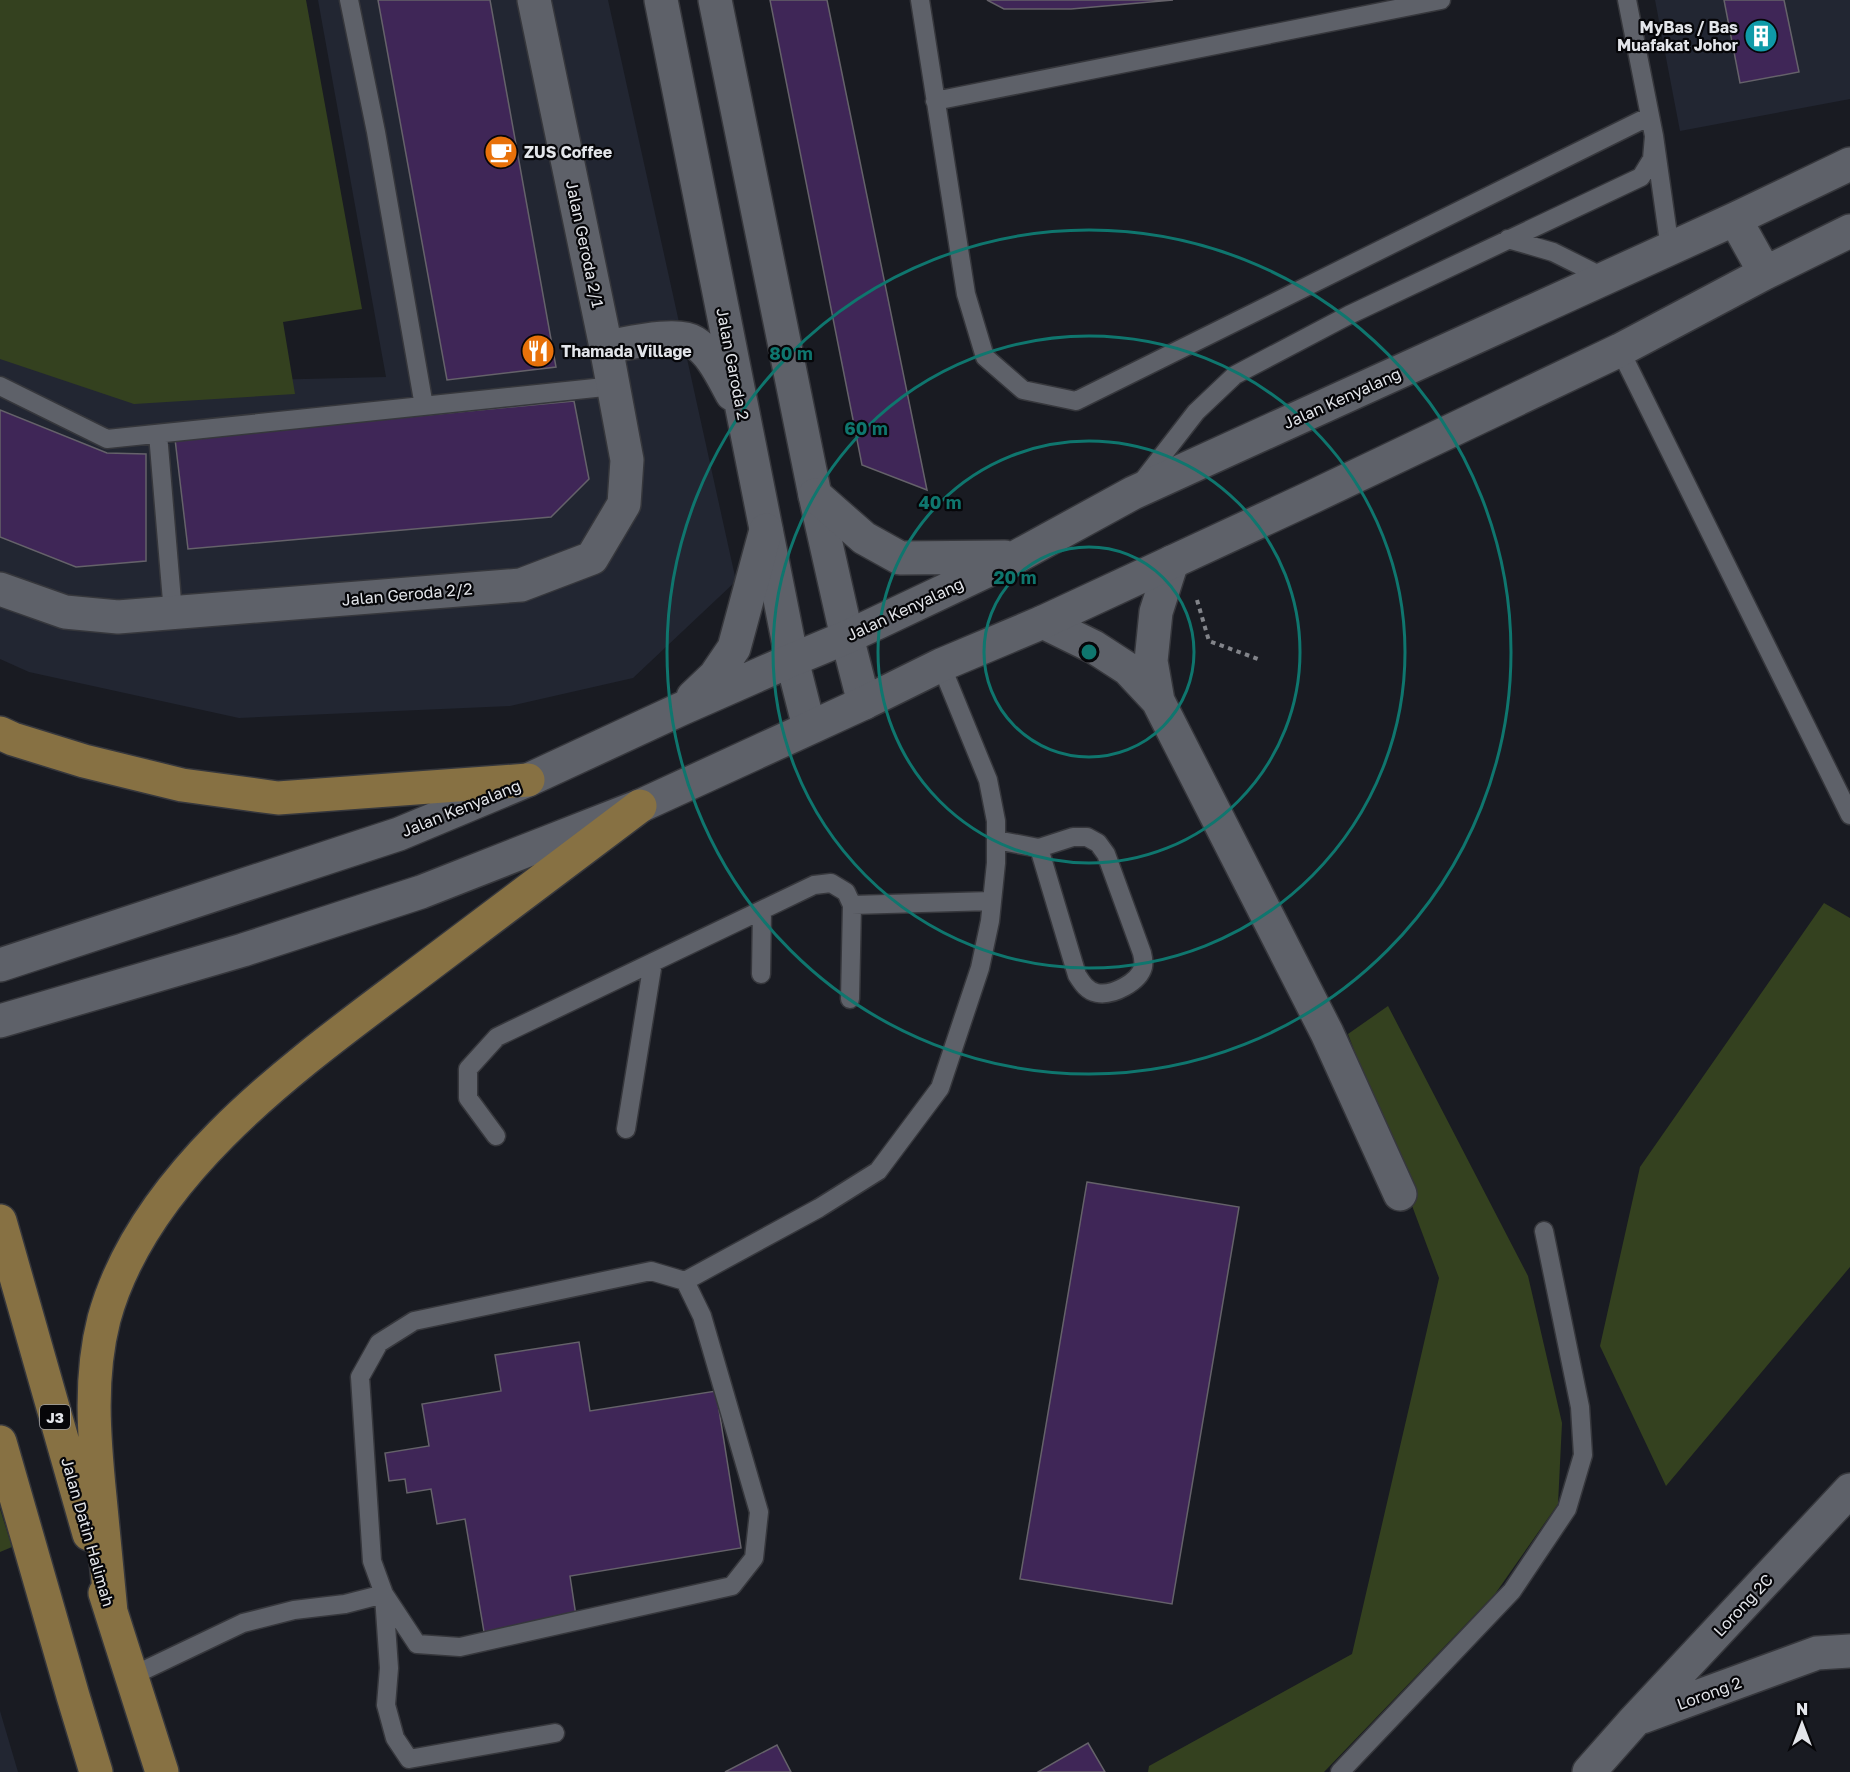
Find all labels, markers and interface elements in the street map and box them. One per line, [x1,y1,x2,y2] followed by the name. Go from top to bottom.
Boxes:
[1617,17,1738,55] place label: MyBas / Bas Muafakat Johor
[1743,18,1779,54] building icon: MyBas / Bas Muafakat Johor
[483,134,519,170] cafe icon: ZUS Coffee
[524,142,612,162] place label: ZUS Coffee
[562,178,608,310] street label: Jalan Geroda 2/1
[712,306,754,422] street label: Jalan Garoda 2
[520,333,556,369] restaurant icon: Thamada Village
[561,341,692,361] place label: Thamada Village
[769,342,813,364] text: 80 m
[1280,363,1404,433] street label: Jalan Kenyalang
[844,417,888,439] text: 60 m
[918,491,962,513] text: 40 m
[994,566,1036,588] text: 20 m
[843,573,967,645] street label: Jalan Kenyalang
[341,578,473,610] street label: Jalan Geroda 2/2
[1079,642,1099,662] centre of rings
[398,775,524,841] street label: Jalan Kenyalang
[40,1405,70,1429] road number: J3
[57,1455,119,1609] street label: Jalan Datin Halimah
[1709,1570,1777,1640] street label: Lorong 2C
[1674,1672,1744,1714] street label: Lorong 2
[1772,1694,1832,1754] north arrow
[1796,1699,1808,1719] text: N

